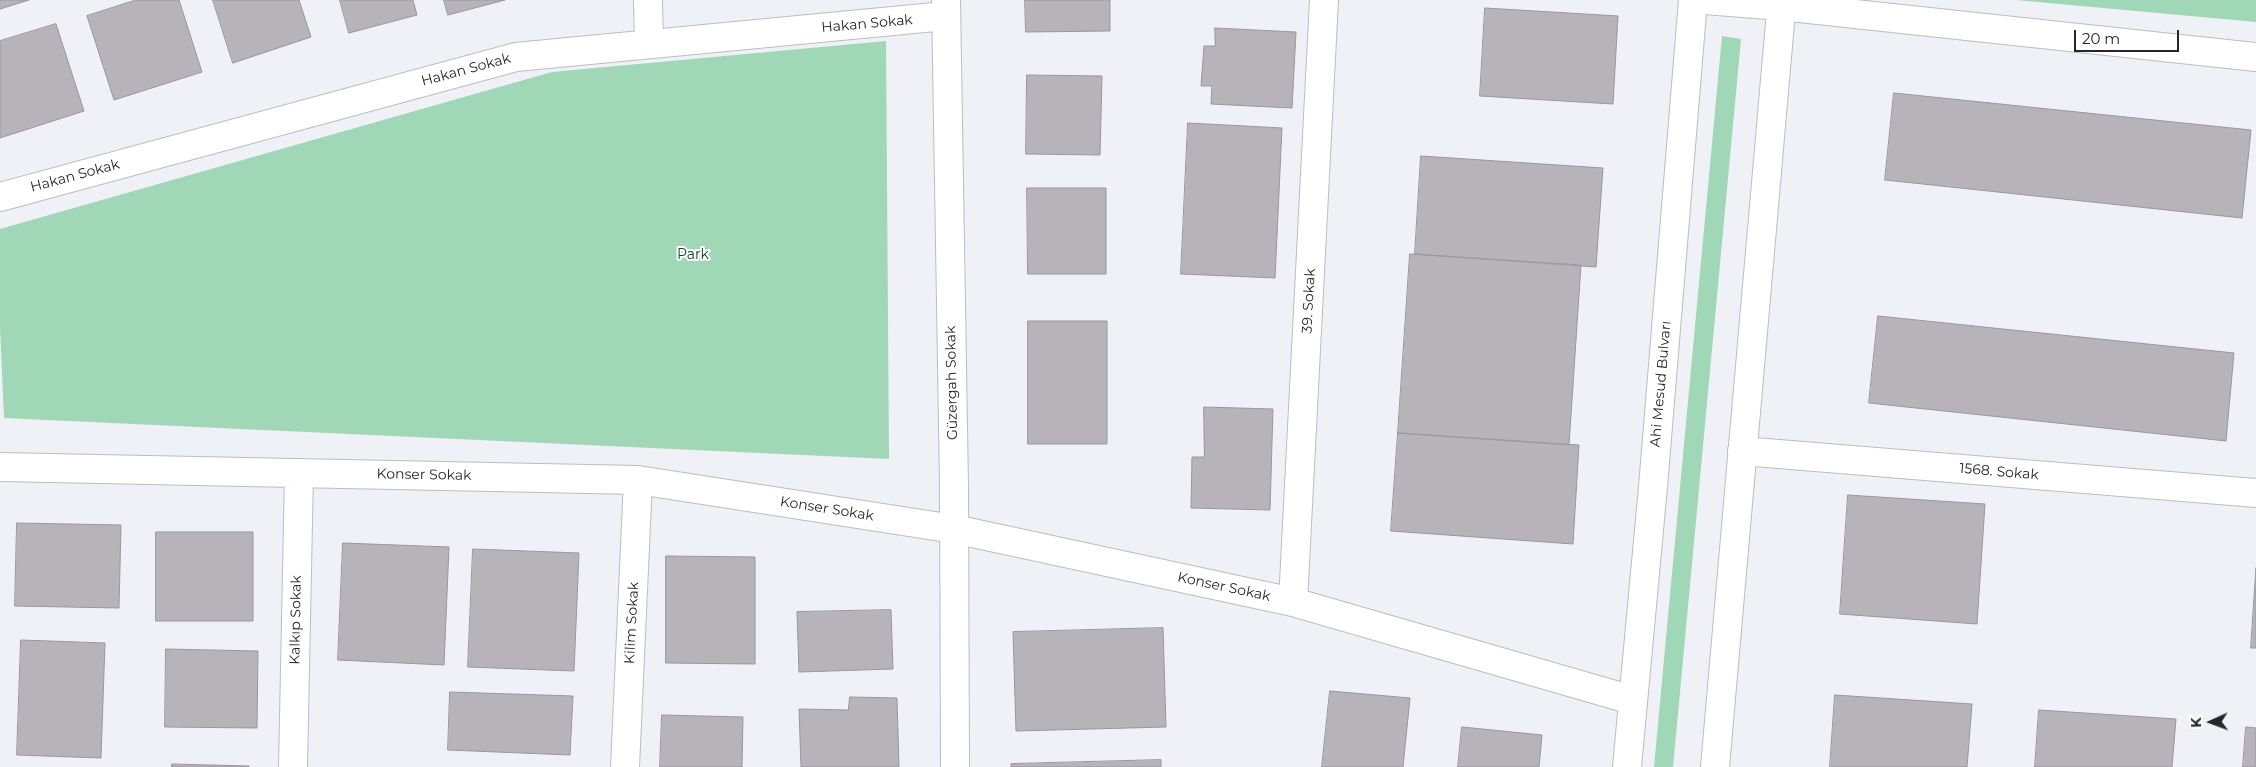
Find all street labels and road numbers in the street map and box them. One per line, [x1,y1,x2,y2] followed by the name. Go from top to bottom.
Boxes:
[821,12,913,36] street label: Hakan Sokak
[420,50,512,90] street label: Hakan Sokak
[29,156,121,196] street label: Hakan Sokak
[1299,268,1319,334] street label: 39. Sokak
[1647,320,1675,448] street label: Ahi Mesud Bulvarı
[943,326,961,440] street label: Güzergah Sokak
[1959,460,2039,484] street label: 1568. Sokak
[377,466,471,484] street label: Konser Sokak
[779,493,875,525] street label: Konser Sokak
[1176,569,1272,605] street label: Konser Sokak
[287,575,305,665] street label: Kalkıp Sokak
[621,582,643,664] street label: Kilim Sokak

